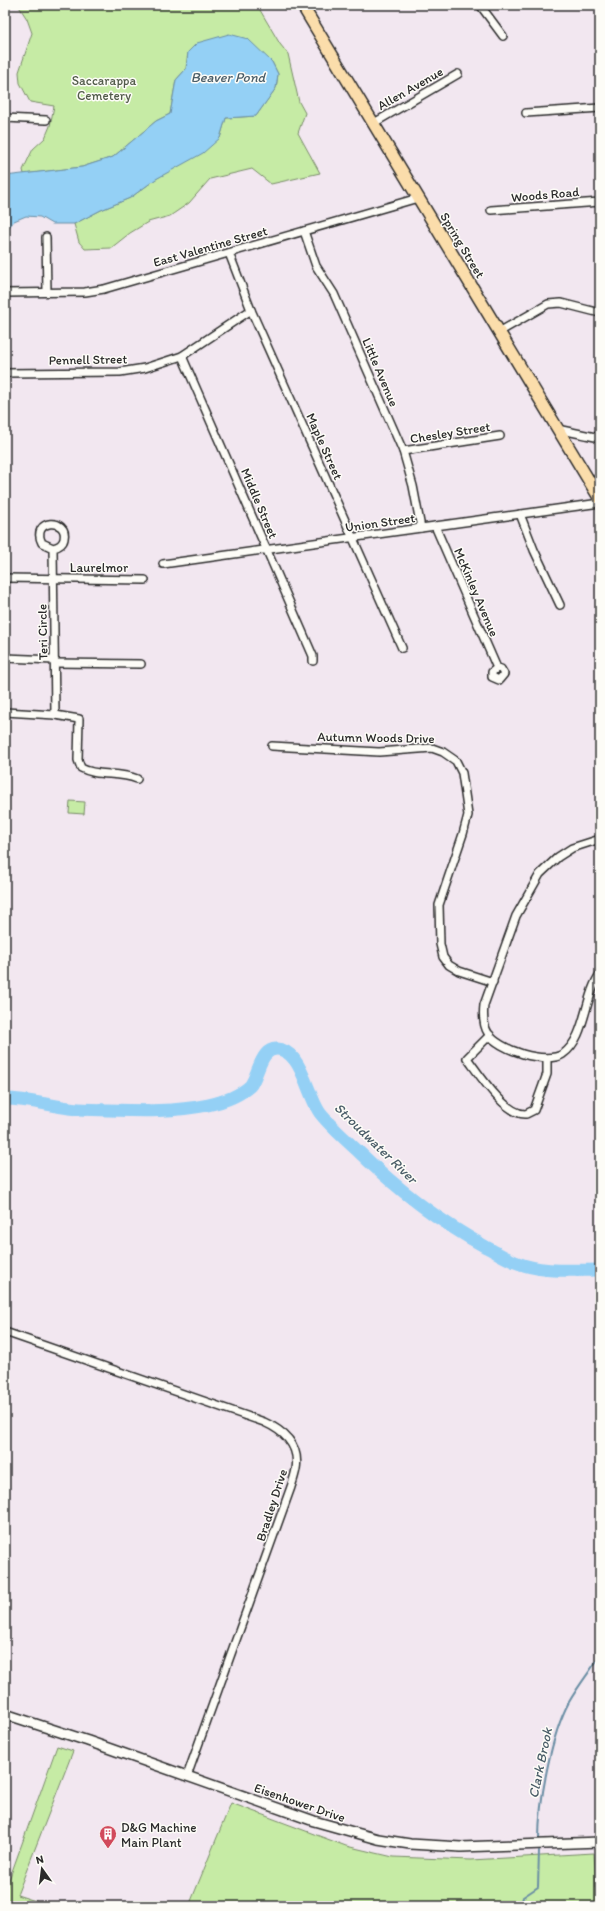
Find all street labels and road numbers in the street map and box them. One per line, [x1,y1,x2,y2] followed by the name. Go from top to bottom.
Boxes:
[375,64,446,113] street label: Allen Avenue
[510,184,580,205] street label: Woods Road
[437,210,488,281] street label: Spring Street
[151,223,269,270] street label: East Valentine Street
[359,336,402,409] street label: Little Avenue
[49,351,128,368] street label: Pennell Street
[303,411,346,482] street label: Maple Street
[409,419,491,446] street label: Chesley Street
[238,466,281,541] street label: Middle Street
[344,510,416,535] street label: Union Street
[451,546,502,639] street label: McKinley Avenue
[70,560,129,575] street label: Laurelmor
[35,604,50,660] street label: Teri Circle
[317,729,435,746] street label: Autumn Woods Drive
[253,1467,290,1543] street label: Bradley Drive
[252,1780,347,1825] street label: Eisenhower Drive

